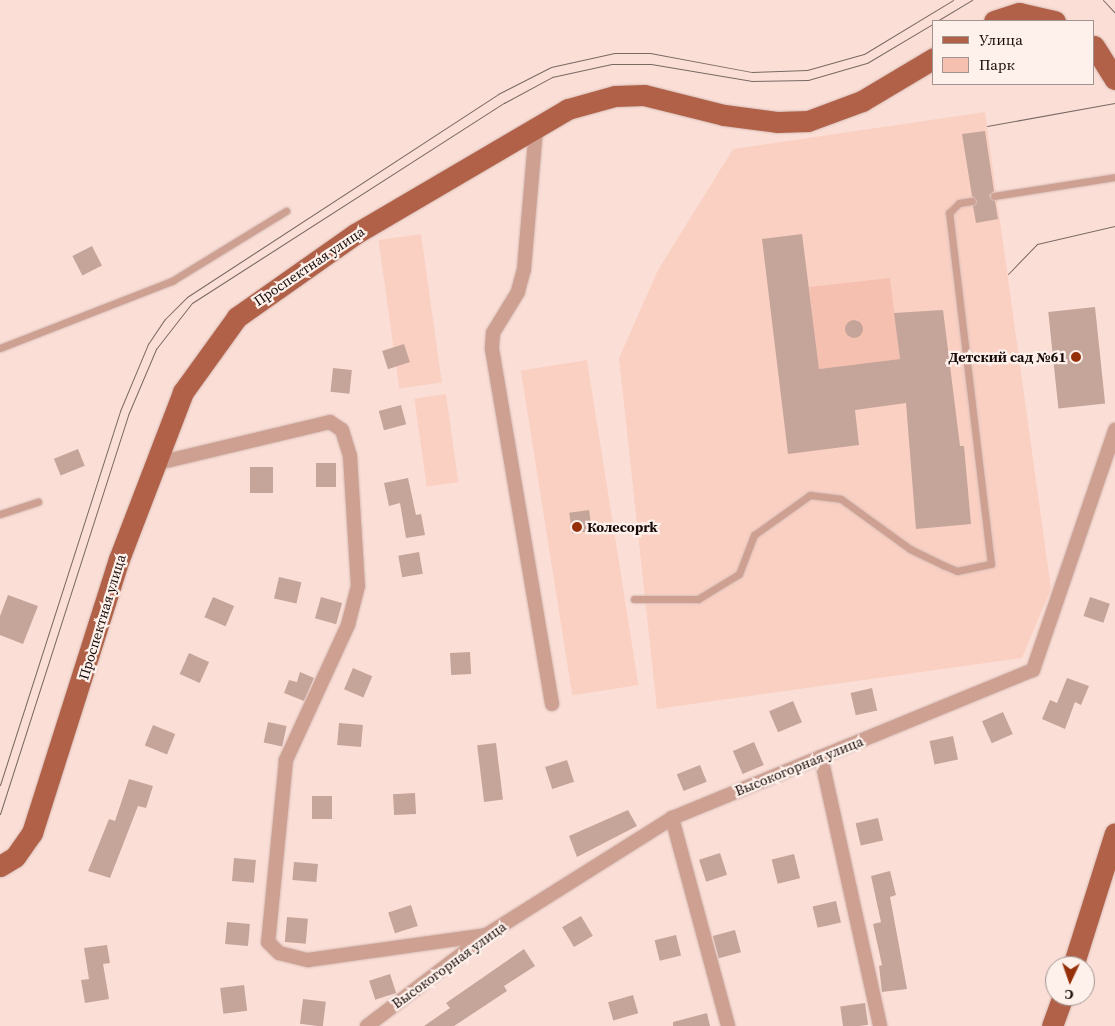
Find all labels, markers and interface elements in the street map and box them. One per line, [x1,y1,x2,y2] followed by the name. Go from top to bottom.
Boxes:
[932,20,1095,85] legend
[979,29,1023,50] text: Улица
[979,54,1015,75] text: Парк
[250,223,368,309] street label: Проспектная улица
[948,349,1066,365] place label: Детский сад №61
[1070,351,1082,363] marker: Детский сад №61
[587,519,658,535] place label: Колесоprk
[571,521,583,533] marker: Колесоprk
[75,552,129,682] street label: Проспектная улица
[732,733,866,799] street label: Высокогорная улица
[389,918,509,1012] street label: Высокогорная улица
[1045,956,1095,1006] north arrow
[1064,985,1074,1005] text: С

